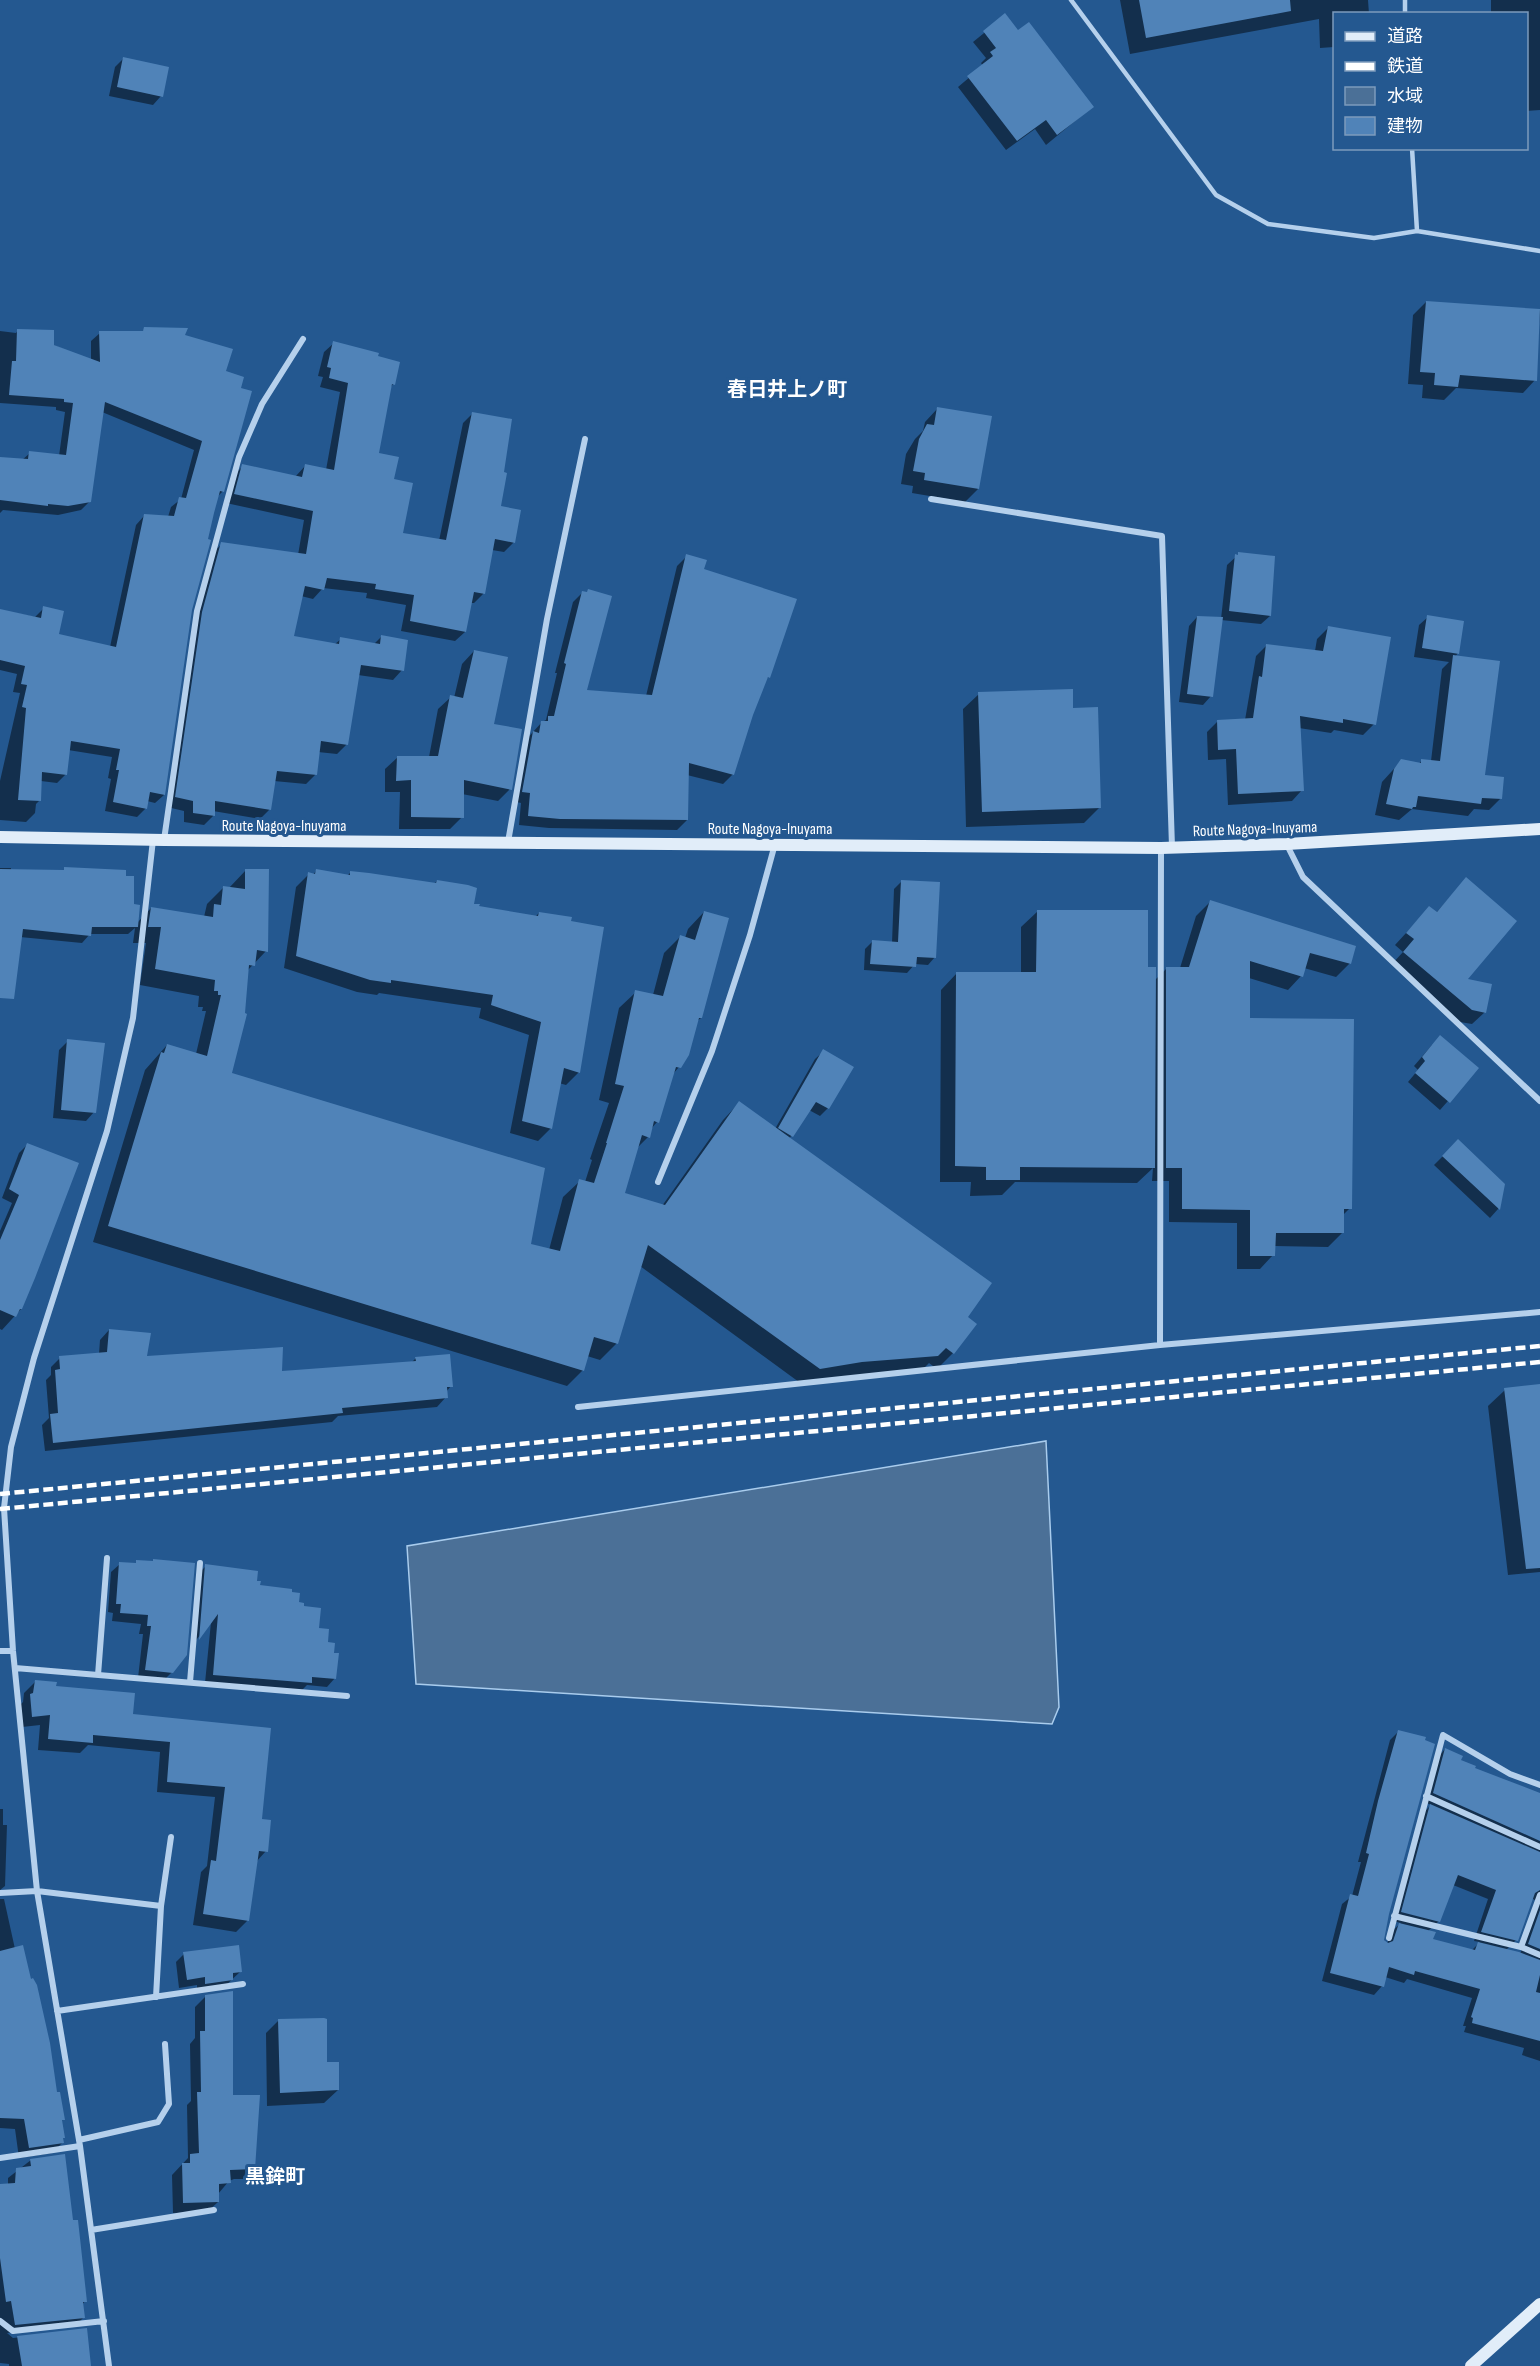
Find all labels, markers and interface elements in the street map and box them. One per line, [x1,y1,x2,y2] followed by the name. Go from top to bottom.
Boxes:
[1333,12,1528,150] legend
[1387,26,1423,47] text: 道路
[1387,56,1423,77] text: 鉄道
[1387,86,1423,107] text: 水域
[1387,116,1423,137] text: 建物
[727,378,847,402] district label: 春日井上ノ町
[222,817,346,836] street label: Route Nagoya-Inuyama
[1192,818,1318,841] street label: Route Nagoya-Inuyama
[708,820,832,839] street label: Route Nagoya-Inuyama
[245,2165,305,2189] district label: 黒鉾町

